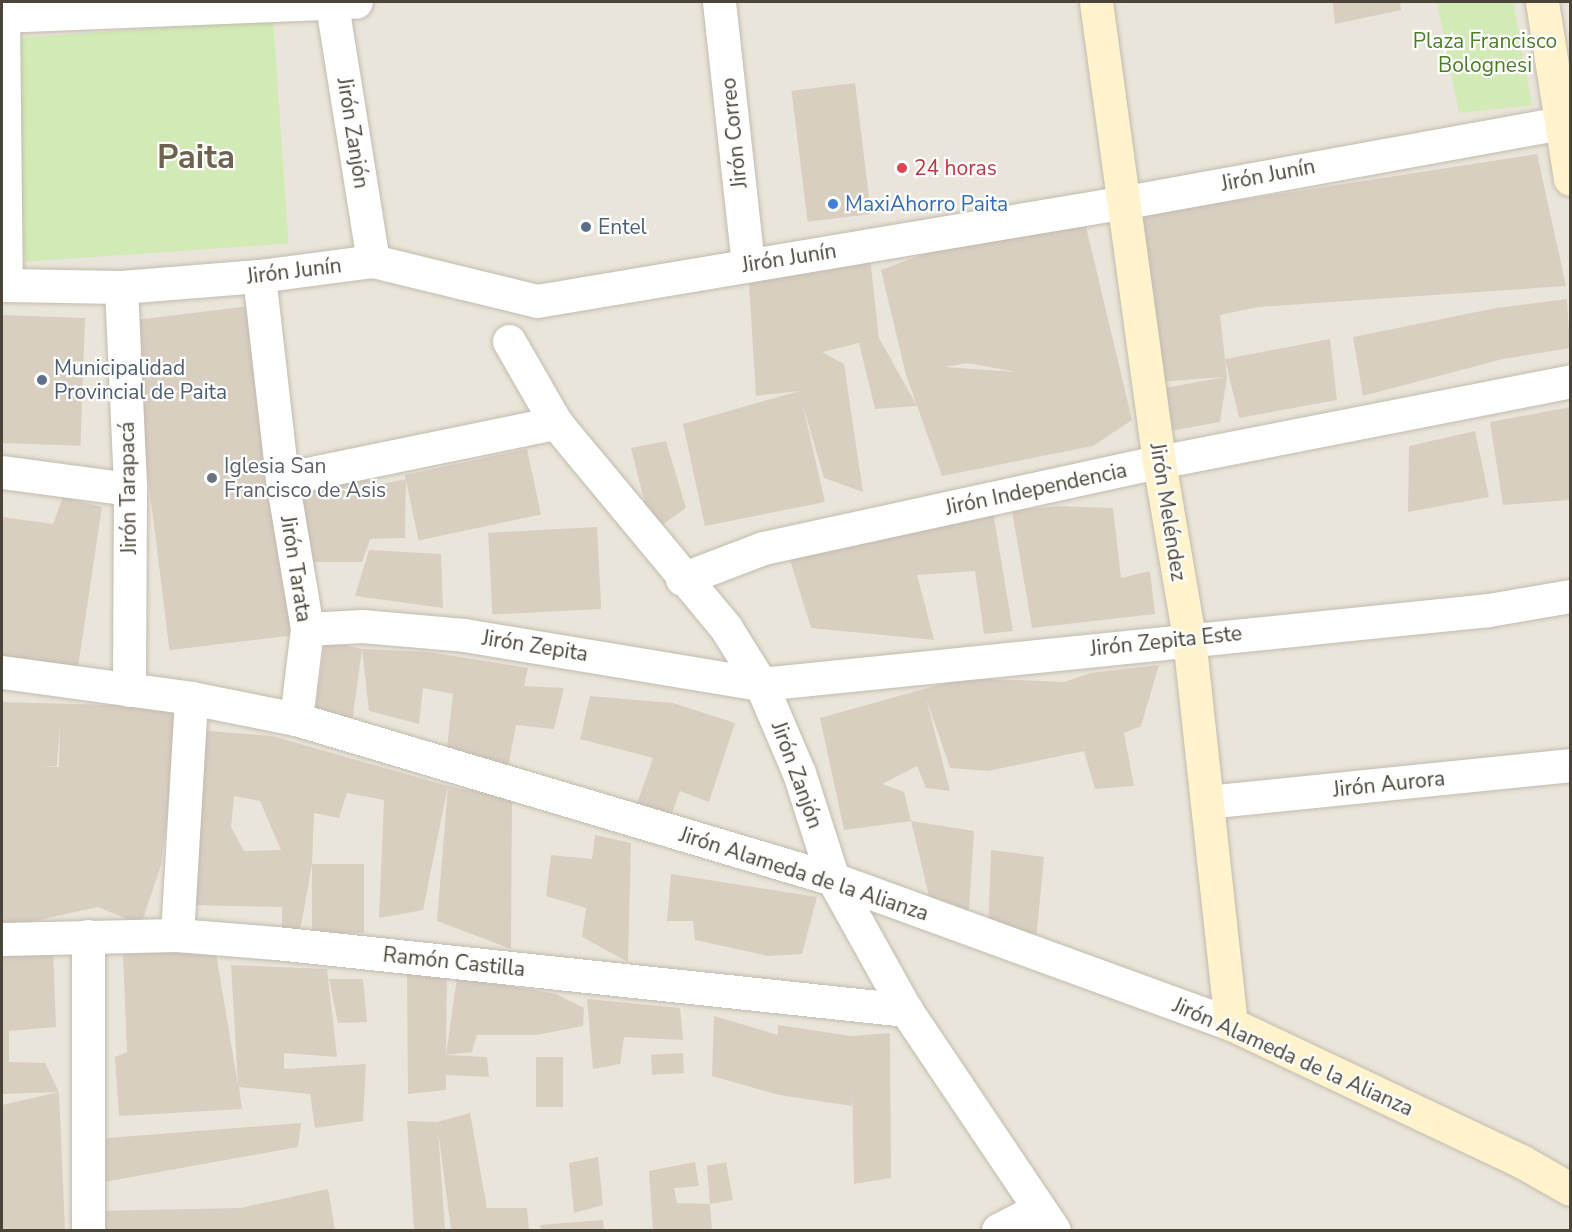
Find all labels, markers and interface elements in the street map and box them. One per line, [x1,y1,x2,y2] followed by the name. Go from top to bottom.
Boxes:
[1413,28,1557,78] park label: Plaza Francisco Bolognesi
[332,76,374,190] street label: Jirón Zanjón
[716,77,752,189] street label: Jirón Correo
[157,138,235,178] district label: Paita
[1219,154,1317,196] street label: Jirón Junín
[914,155,997,181] place label: 24 horas
[895,161,909,175] marker: 24 horas
[845,191,1008,217] place label: MaxiAhorro Paita
[826,197,840,211] marker: MaxiAhorro Paita
[598,214,647,240] place label: Entel
[579,220,593,234] marker: Entel
[740,238,838,278] street label: Jirón Junín
[245,253,343,289] street label: Jirón Junín
[54,355,227,405] place label: Municipalidad Provincial de Paita
[35,373,49,387] marker: Municipalidad Provincial de Paita
[114,421,142,555] street label: Jirón Tarapacá
[1145,441,1191,583] street label: Jirón Meléndez
[224,453,386,503] place label: Iglesia San Francisco de Asis
[943,457,1129,521] street label: Jirón Independencia
[205,471,219,485] marker: Iglesia San Francisco de Asis
[275,514,317,624] street label: Jirón Tarata
[1089,620,1243,662] street label: Jirón Zepita Este
[480,625,590,667] street label: Jirón Zepita
[766,718,828,832] street label: Jirón Zanjón
[1332,766,1446,802] street label: Jirón Aurora
[676,822,932,926] street label: Jirón Alameda de la Alianza
[382,942,526,982] street label: Ramón Castilla
[1169,993,1417,1121] street label: Jirón Alameda de la Alianza

